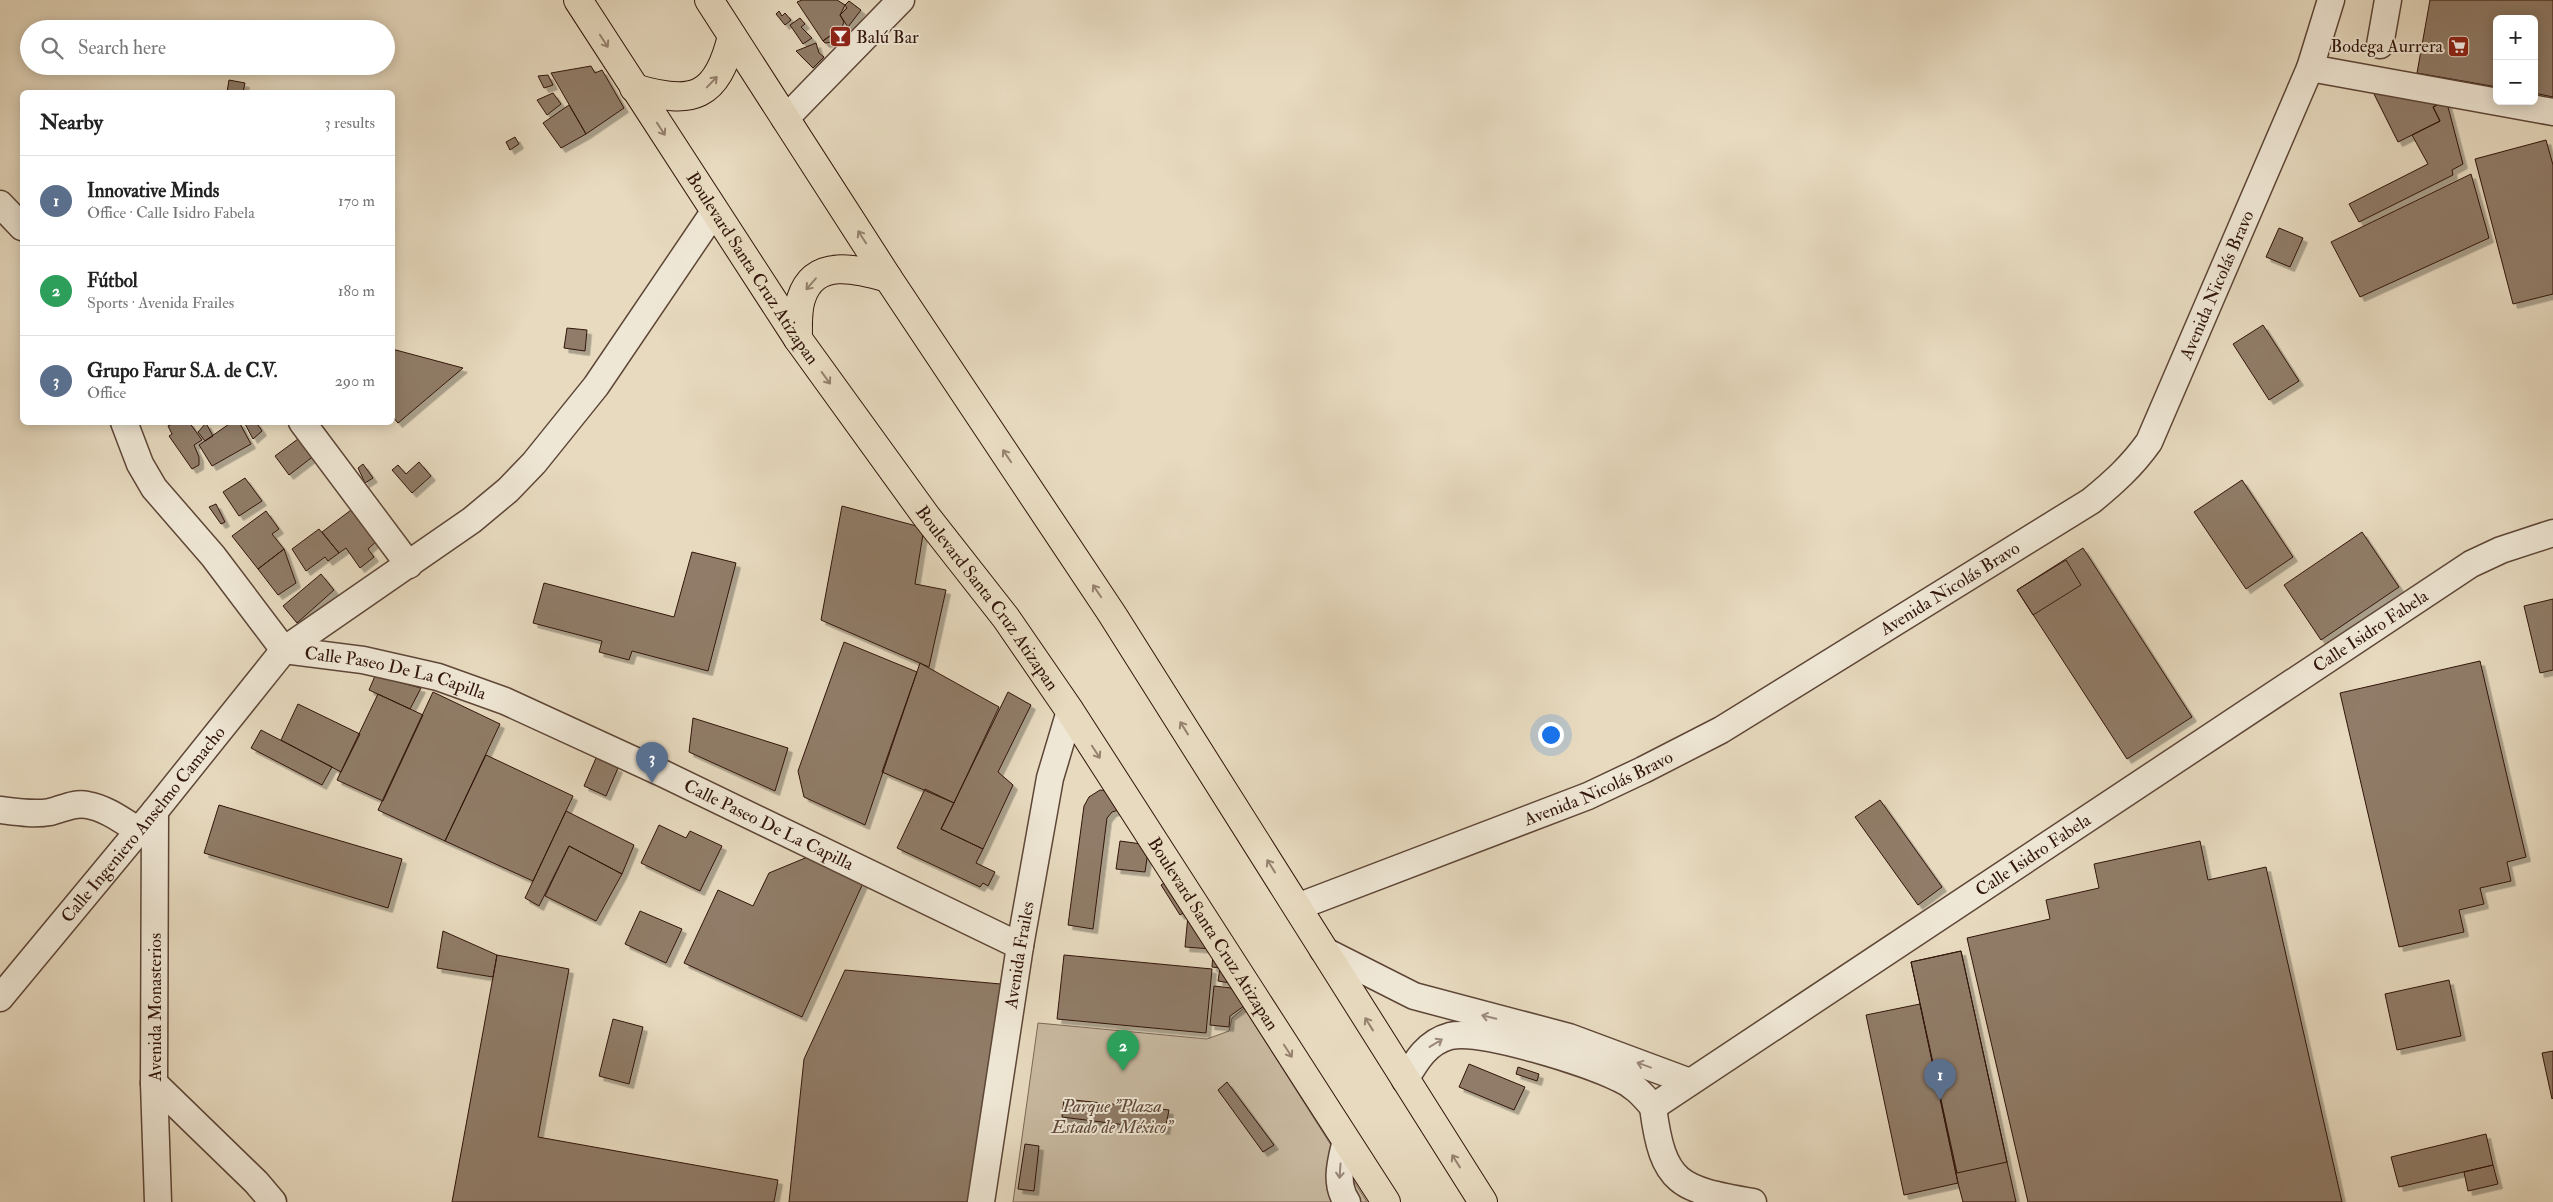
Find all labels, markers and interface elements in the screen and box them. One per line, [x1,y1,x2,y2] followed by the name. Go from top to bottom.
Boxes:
[2493,15,2538,105] map controls
[2493,15,2538,60] button: +
[20,20,395,75] search box
[828,25,852,49] bar icon: Balú Bar
[856,26,919,49] place label: Balú Bar
[38,34,66,62] icon: search
[599,34,610,48] one-way arrow
[2447,34,2471,58] supermarket icon: Bodega Aurrera
[2330,35,2444,58] place label: Bodega Aurrera
[78,36,166,60] text: Search here
[2493,60,2538,105] button: −
[706,76,718,89] one-way arrow
[40,109,103,136] text: Nearby
[324,113,375,133] text: 3 results
[656,121,666,135] one-way arrow
[681,168,824,369] street label: Boulevard Santa Cruz Atizapan
[87,179,219,203] text: Innovative Minds
[53,191,59,211] text: 1
[338,191,375,211] text: 170 m
[87,203,255,223] text: Office · Calle Isidro Fabela
[2174,206,2259,364] street label: Avenida Nicolás Bravo
[856,230,867,244] one-way arrow
[87,269,138,293] text: Fútbol
[806,277,817,290] one-way arrow
[52,281,60,301] text: 2
[338,281,375,301] text: 180 m
[87,293,234,313] text: Sports · Avenida Frailes
[87,359,278,383] text: Grupo Farur S.A. de C.V.
[53,371,59,391] text: 3
[335,371,375,391] text: 290 m
[821,371,831,385] one-way arrow
[87,383,126,403] text: Office
[1002,449,1012,463] one-way arrow
[911,501,1064,695] street label: Boulevard Santa Cruz Atizapan
[1875,536,2024,641] street label: Avenida Nicolás Bravo
[2308,584,2433,677] street label: Calle Isidro Fabela
[1092,585,1102,599] one-way arrow
[303,641,490,705] street label: Calle Paseo De La Capilla
[56,721,230,927] street label: Calle Ingeniero Anselmo Camacho
[1179,722,1189,736] one-way arrow
[1538,722,1564,748] your location
[636,742,668,783] pin: 3
[1091,745,1101,759] one-way arrow
[1520,745,1677,831] street label: Avenida Nicolás Bravo
[680,774,858,876] street label: Calle Paseo De La Capilla
[1971,808,2096,901] street label: Calle Isidro Fabela
[1143,833,1284,1035] street label: Boulevard Santa Cruz Atizapan
[1266,859,1276,873] one-way arrow
[999,900,1039,1011] street label: Avenida Frailes
[144,933,167,1082] street label: Avenida Monasterios
[1482,1012,1498,1021] one-way arrow
[1364,1017,1374,1031] one-way arrow
[1107,1030,1139,1071] pin: 2
[1428,1038,1442,1048] one-way arrow
[1284,1043,1294,1057] one-way arrow
[1924,1059,1956,1100] pin: 1
[1637,1060,1652,1069] one-way arrow
[1051,1095,1174,1139] park label: Parque "Plaza Estado de México"
[1451,1154,1461,1168] one-way arrow
[1335,1163,1344,1179] one-way arrow

